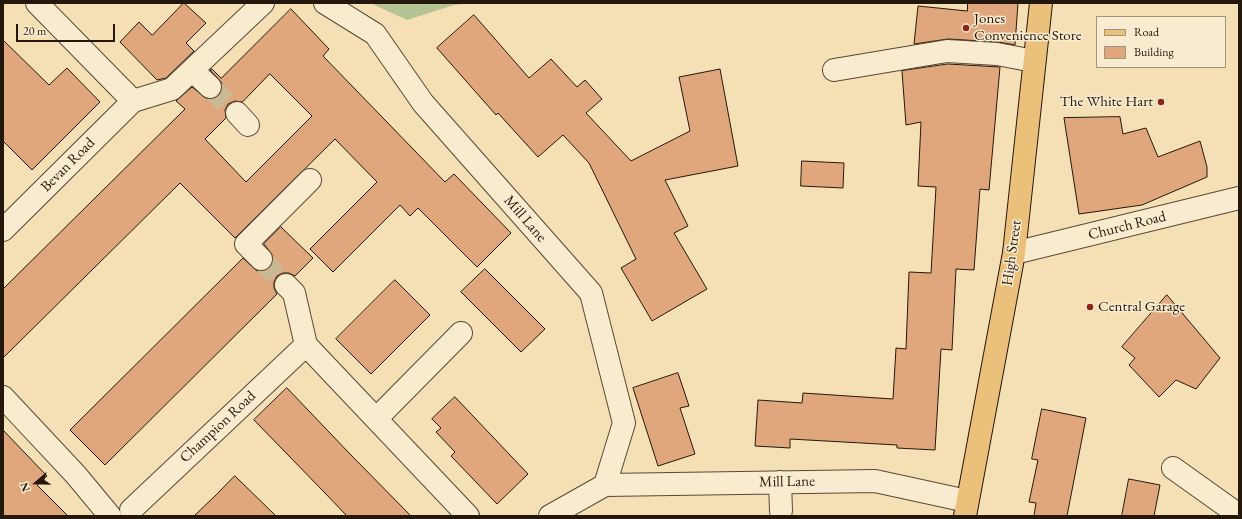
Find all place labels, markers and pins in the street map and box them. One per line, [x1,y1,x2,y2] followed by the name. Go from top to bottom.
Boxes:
[974,10,1082,45] place label: Jones Convenience Store
[961,23,971,33] marker: Jones Convenience Store
[1060,93,1153,111] place label: The White Hart
[1156,97,1166,107] marker: The White Hart
[1098,298,1185,316] place label: Central Garage
[1085,302,1095,312] marker: Central Garage

